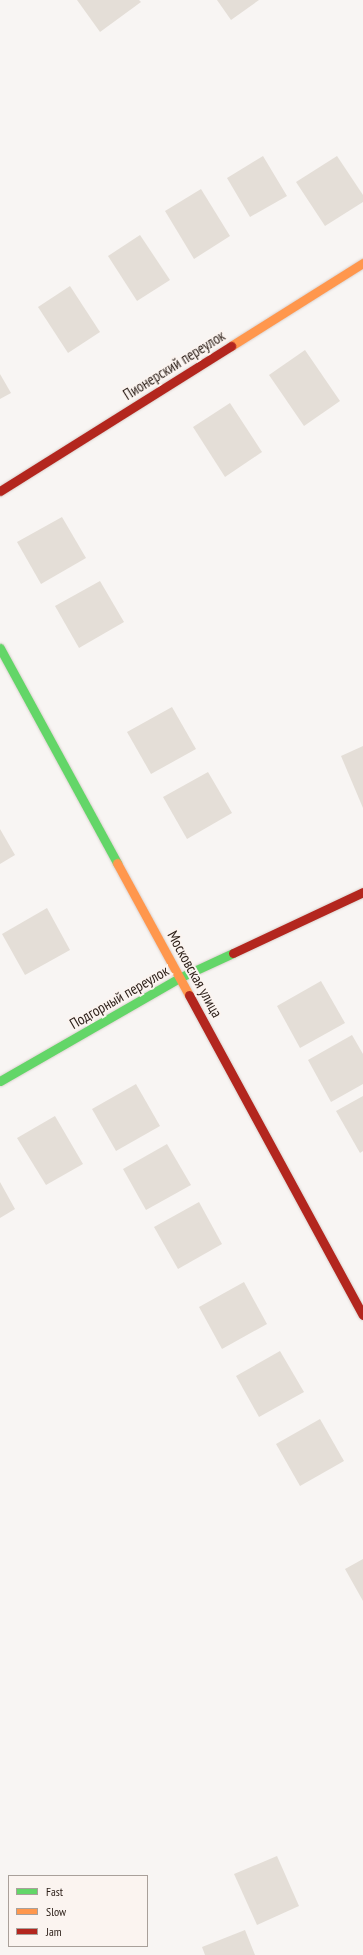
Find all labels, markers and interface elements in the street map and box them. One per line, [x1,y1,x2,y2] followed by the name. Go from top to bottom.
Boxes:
[120,326,228,404] street label: Пионерский переулок
[164,927,226,1021] street label: Московская улица
[66,961,172,1033] street label: Подгорный переулок
[8,1875,148,1947] legend
[46,1884,63,1899] text: Fast
[46,1904,66,1919] text: Slow
[46,1924,62,1939] text: Jam

